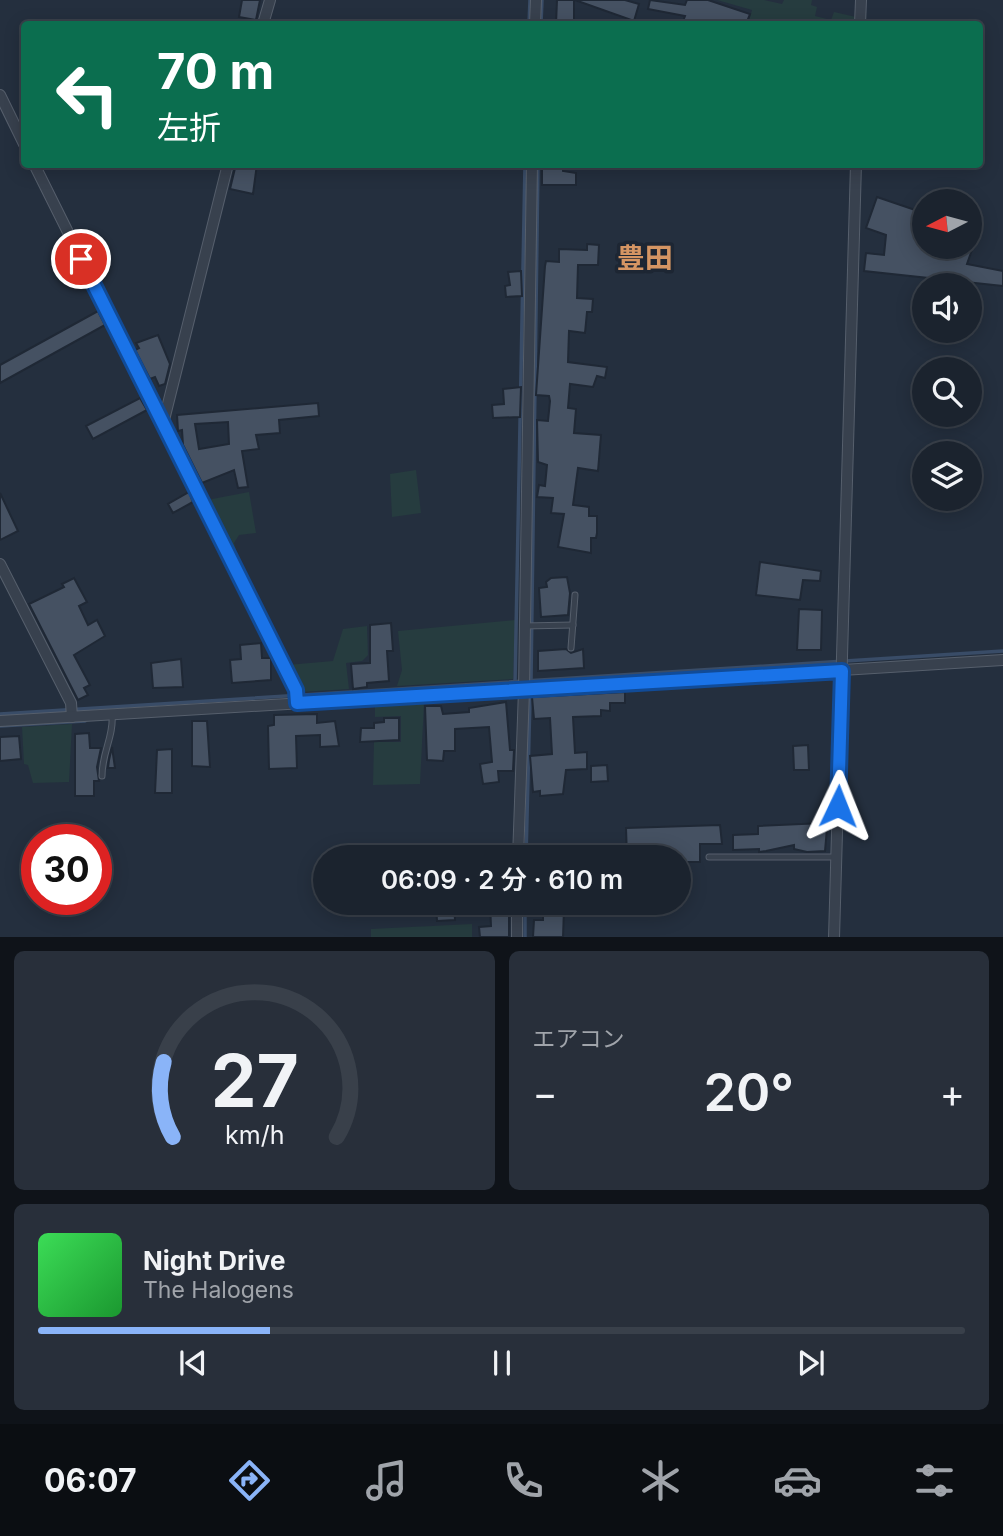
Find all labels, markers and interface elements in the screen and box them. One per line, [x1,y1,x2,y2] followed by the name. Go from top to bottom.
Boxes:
[157,42,274,101] text: 70 m
[42,49,133,140] icon: left
[157,108,221,147] text: 左折
[912,189,982,259] north arrow
[912,189,982,511] map controls
[51,229,111,289] pin
[62,240,100,278] icon: arrive
[617,241,673,275] district label: 豊田
[912,273,982,343] button: sound
[912,357,982,427] button: search
[912,441,982,511] button: layers
[801,769,875,843] position arrow
[21,824,112,915] speed limit sign: 30
[381,864,623,895] text: 06:09 · 2 分 · 610 m
[533,1025,625,1053] text: エアコン
[210,1036,298,1125] text: 27
[703,1061,794,1124] text: 20°
[533,1070,558,1116] text: −
[940,1070,965,1116] text: +
[225,1119,284,1149] text: km/h
[143,1245,285,1276] text: Night Drive
[143,1276,294,1304] text: The Halogens
[174,1344,212,1382] icon: previous
[483,1344,521,1382] icon: pause
[792,1344,830,1382] icon: next
[225,1456,274,1505] icon: directions
[362,1456,411,1505] icon: music
[499,1456,548,1505] icon: phone
[636,1456,685,1505] icon: climate
[773,1456,822,1505] icon: car
[910,1456,959,1505] icon: filters
[44,1461,137,1500] text: 06:07

